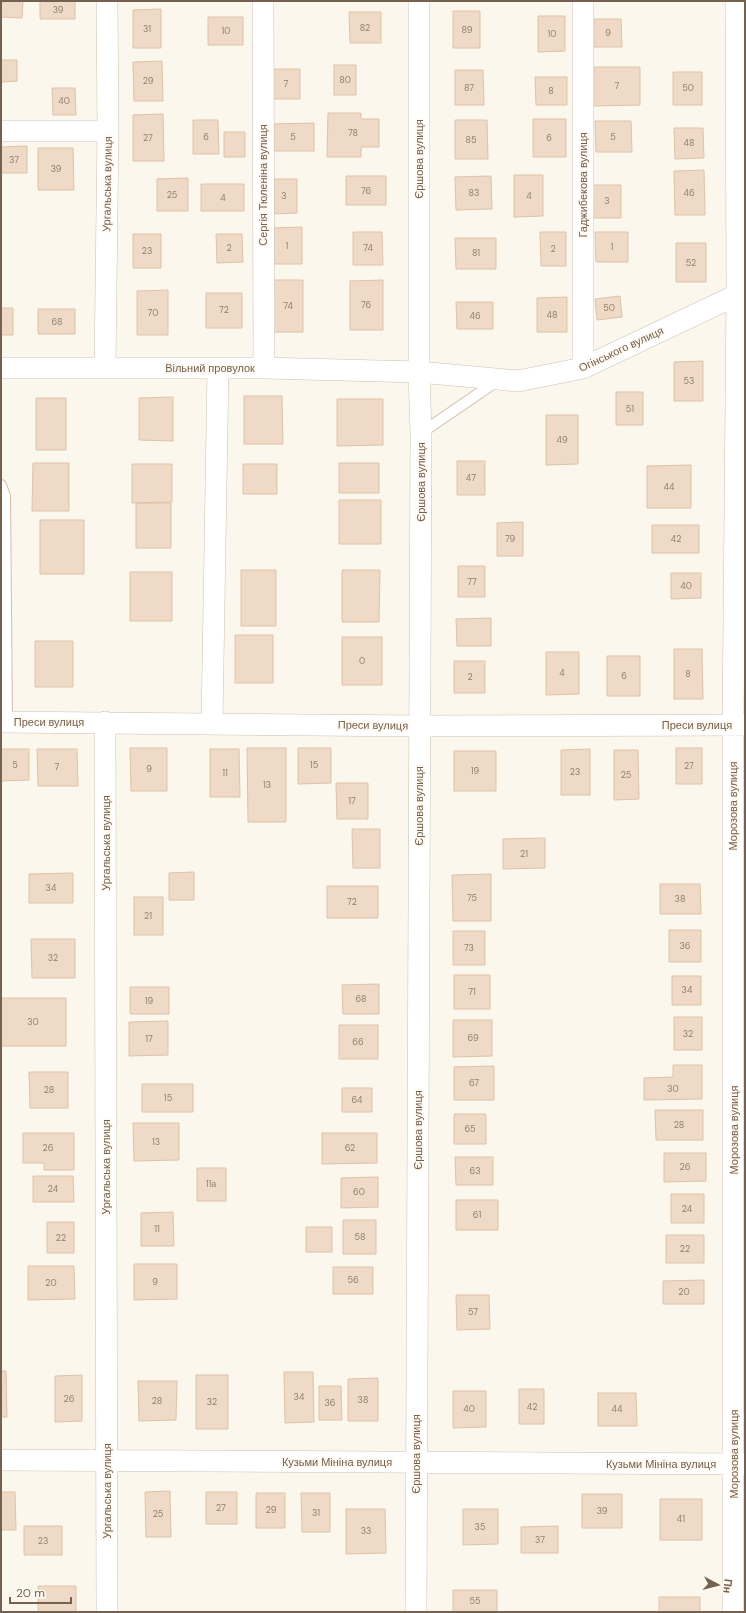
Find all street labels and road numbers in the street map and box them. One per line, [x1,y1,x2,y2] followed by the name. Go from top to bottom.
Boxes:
[412,119,426,199] street label: Єршова вулиця
[256,124,270,246] street label: Сергія Тюленіна вулиця
[576,132,590,238] street label: Гаджибекова вулиця
[99,136,115,232] street label: Ургальська вулиця
[576,323,666,375] street label: Огінського вулиця
[165,361,255,375] street label: Вільний провулок
[414,442,428,522] street label: Єршова вулиця
[14,715,84,729] street label: Преси вулиця
[338,717,408,733] street label: Преси вулиця
[662,718,732,732] street label: Преси вулиця
[726,761,740,851] street label: Морозова вулиця
[412,766,426,846] street label: Єршова вулиця
[99,795,113,891] street label: Ургальська вулиця
[727,1085,741,1175] street label: Морозова вулиця
[411,1090,425,1170] street label: Єршова вулиця
[99,1119,113,1215] street label: Ургальська вулиця
[727,1409,741,1499] street label: Морозова вулиця
[409,1414,423,1494] street label: Єршова вулиця
[100,1443,114,1539] street label: Ургальська вулиця
[282,1455,392,1469] street label: Кузьми Мініна вулиця
[606,1457,716,1471] street label: Кузьми Мініна вулиця

